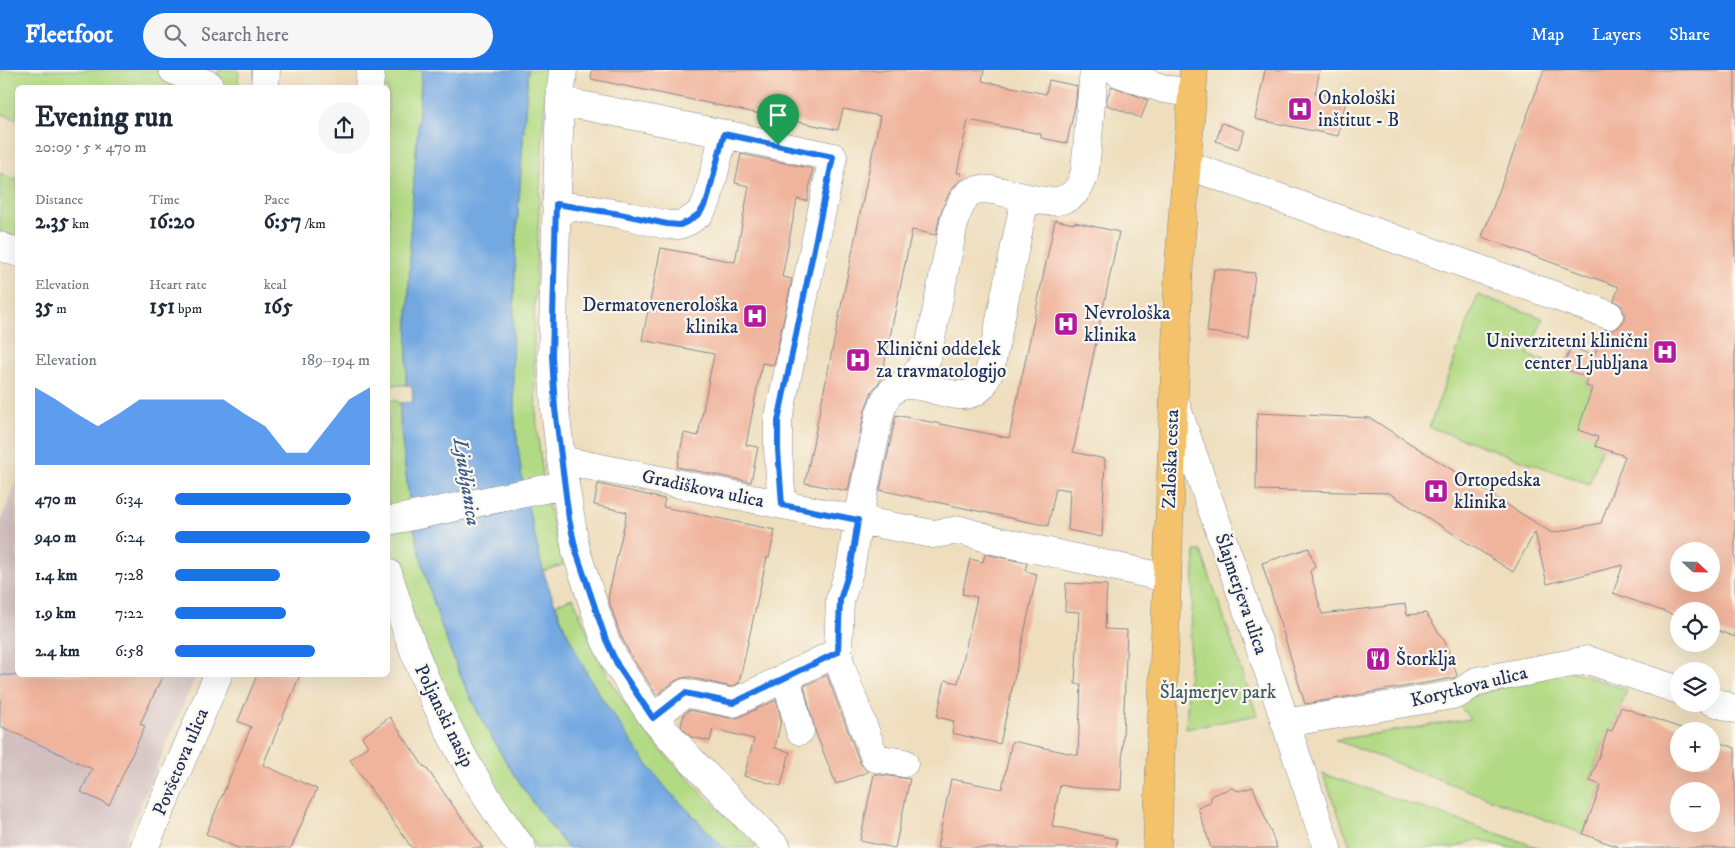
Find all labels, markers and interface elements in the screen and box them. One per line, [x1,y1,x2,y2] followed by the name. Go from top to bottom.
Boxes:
[143,13,493,58] search box
[25,20,113,50] text: Fleetfoot
[161,21,189,49] icon: search
[201,24,289,47] text: Search here
[1531,24,1564,46] text: Map
[1592,24,1641,46] text: Layers
[1669,24,1710,46] text: Share
[1318,87,1399,132] place label: Onkološki inštitut - B
[757,94,799,145] pin
[1287,96,1313,122] hospital icon: Onkološki inštitut - B
[35,100,173,135] text: Evening run
[764,101,792,129] icon: arrive
[318,102,370,154] button: share
[35,137,147,157] text: 20:09 · 5 × 470 m
[35,191,83,209] text: Distance
[149,191,180,209] text: Time
[264,191,290,209] text: Pace
[35,209,69,235] text: 2.35
[149,209,195,235] text: 16:20
[264,209,302,235] text: 6:57
[69,215,89,233] text: km
[302,215,326,233] text: /km
[35,276,89,294] text: Elevation
[149,276,207,294] text: Heart rate
[264,276,287,294] text: kcal
[35,294,53,320] text: 35
[149,294,175,320] text: 151
[264,294,293,320] text: 165
[582,294,738,339] place label: Dermatovenerološka klinika
[53,300,67,318] text: m
[175,300,202,318] text: bpm
[1084,302,1170,347] place label: Nevrološka klinika
[742,303,768,329] hospital icon: Dermatovenerološka klinika
[1053,311,1079,337] hospital icon: Nevrološka klinika
[1486,330,1648,375] place label: Univerzitetni klinični center Ljubljana
[876,338,1006,383] place label: Klinični oddelek za travmatologijo
[1652,339,1678,365] hospital icon: Univerzitetni klinični center Ljubljana
[845,347,871,373] hospital icon: Klinični oddelek za travmatologijo
[35,350,97,370] text: Elevation
[301,350,370,370] text: 189–194 m
[1158,409,1184,509] street label: Zaloška cesta
[447,435,485,528] water label: Ljubljanica
[640,465,766,513] street label: Gradiškova ulica
[1454,469,1541,514] place label: Ortopedska klinika
[1423,478,1449,504] hospital icon: Ortopedska klinika
[35,489,76,509] text: 470 m
[115,489,143,509] text: 6:34
[35,527,76,547] text: 940 m
[115,527,145,547] text: 6:24
[1210,530,1274,658] street label: Šlajmerjeva ulica
[1670,542,1720,592] north arrow
[1670,542,1720,832] map controls
[35,565,77,585] text: 1.4 km
[115,565,143,585] text: 7:28
[1670,602,1720,652] button: locate
[35,603,76,623] text: 1.9 km
[115,603,143,623] text: 7:22
[35,641,80,661] text: 2.4 km
[115,641,143,661] text: 6:58
[1365,646,1391,672] restaurant icon: Štorklja
[1396,646,1456,671] place label: Štorklja
[409,661,479,771] street label: Poljanski nasip
[1408,661,1530,713] street label: Korytkova ulica
[1670,662,1720,712] button: layers
[1160,679,1277,704] park label: Šlajmerjev park
[148,705,214,819] street label: Povšetova ulica
[1670,722,1720,772] button: +
[1670,782,1720,832] button: −

